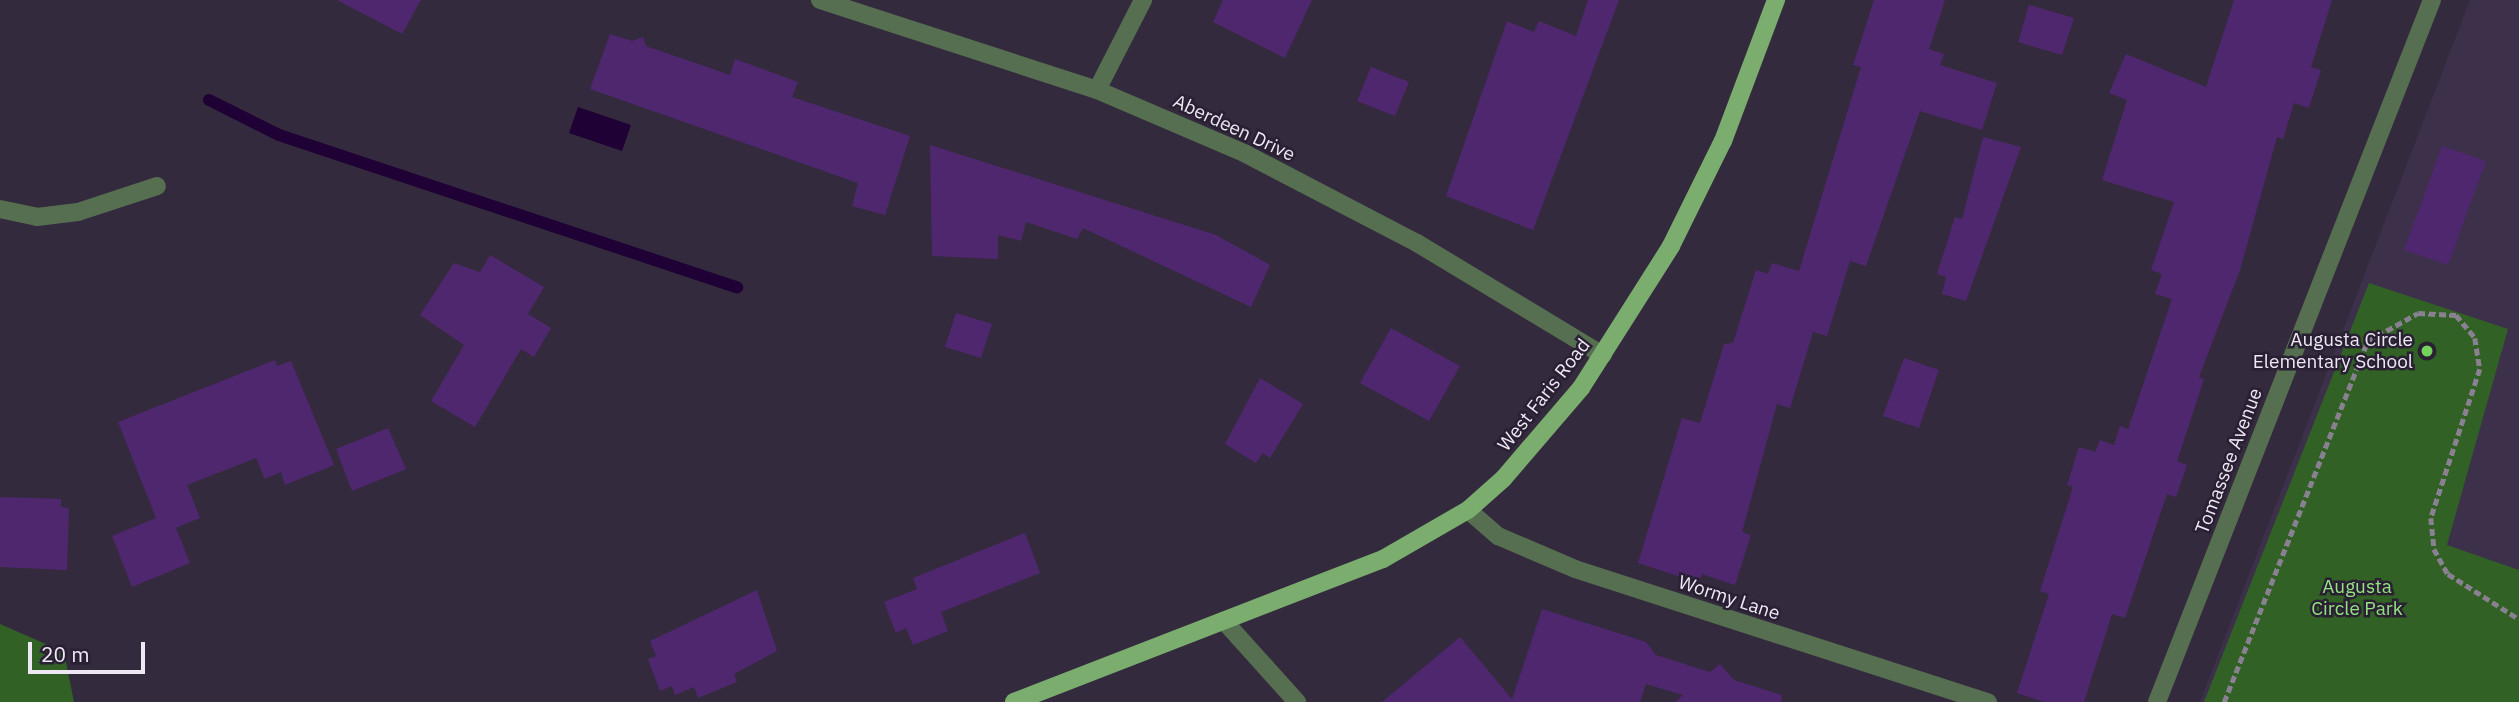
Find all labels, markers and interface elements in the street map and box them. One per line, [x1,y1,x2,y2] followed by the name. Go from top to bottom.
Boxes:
[1169,90,1299,166] street label: Aberdeen Drive
[2253,329,2413,373] place label: Augusta Circle Elementary School
[1493,334,1595,456] street label: West Faris Road
[2419,343,2435,359] marker: Augusta Circle Elementary School
[2191,385,2267,537] street label: Tomassee Avenue
[1675,571,1783,625] street label: Wormy Lane
[2311,576,2403,620] park label: Augusta Circle Park
[32,628,149,672] scale bar
[41,640,90,668] text: 20 m

